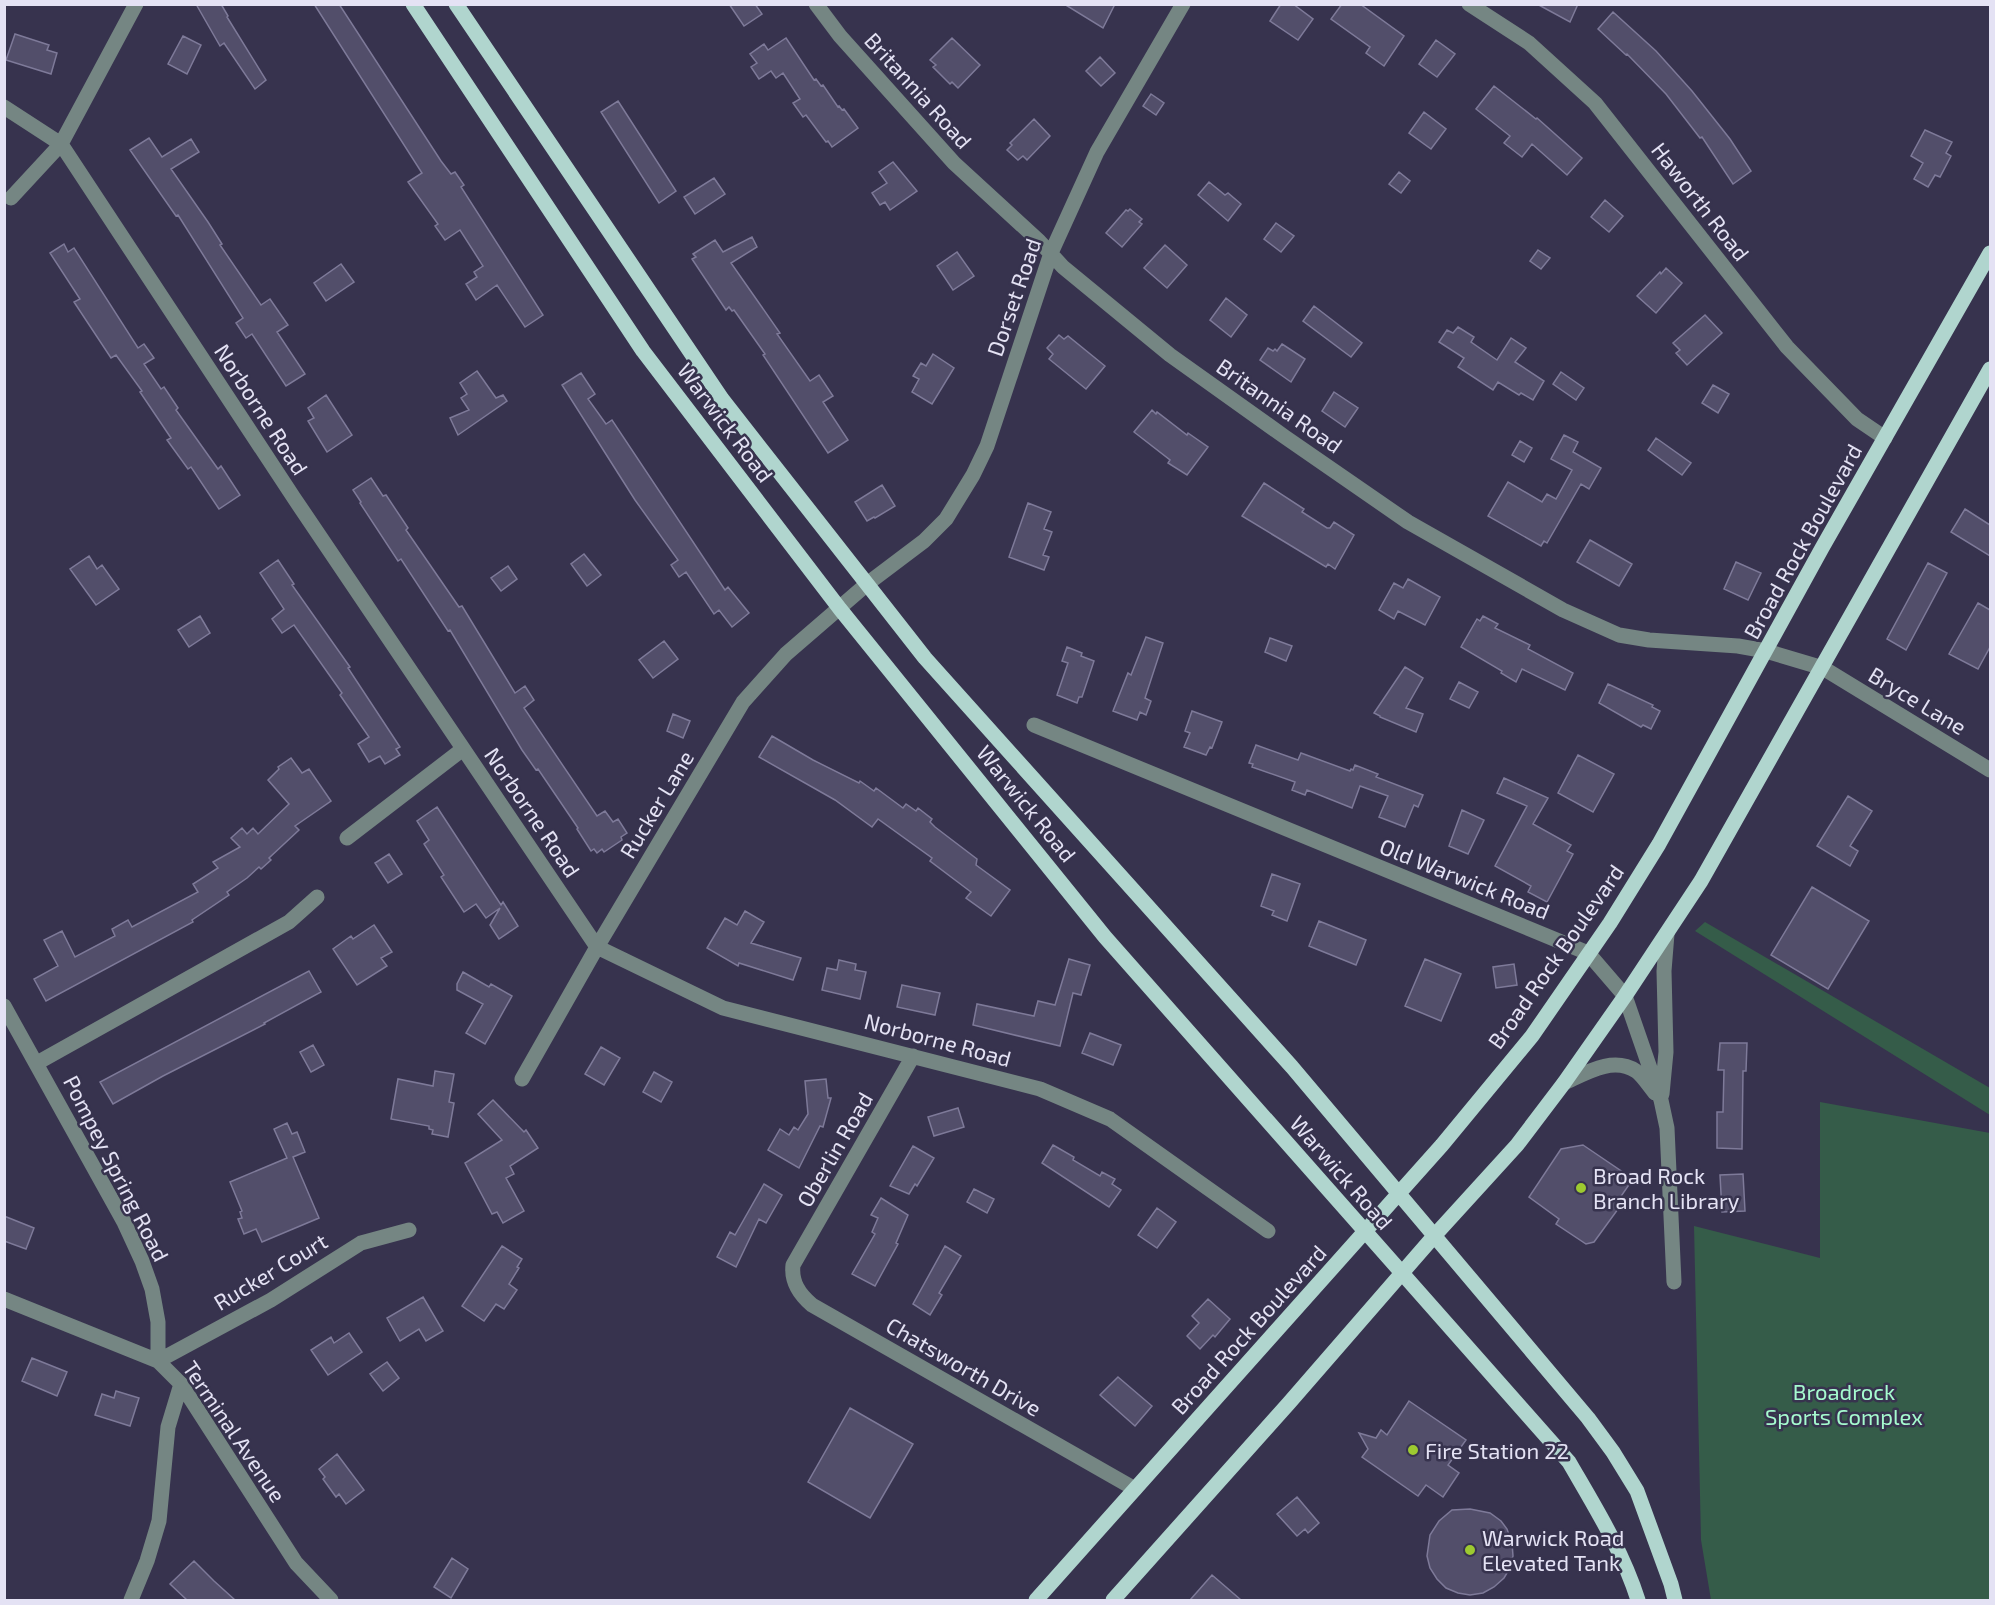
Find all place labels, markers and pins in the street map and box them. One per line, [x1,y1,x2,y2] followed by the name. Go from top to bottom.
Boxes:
[1593,1162,1740,1213] place label: Broad Rock Branch Library
[1574,1181,1588,1195] marker: Broad Rock Branch Library
[1425,1437,1569,1463] place label: Fire Station 22
[1406,1443,1420,1457] marker: Fire Station 22
[1482,1524,1624,1575] place label: Warwick Road Elevated Tank
[1463,1543,1477,1557] marker: Warwick Road Elevated Tank

